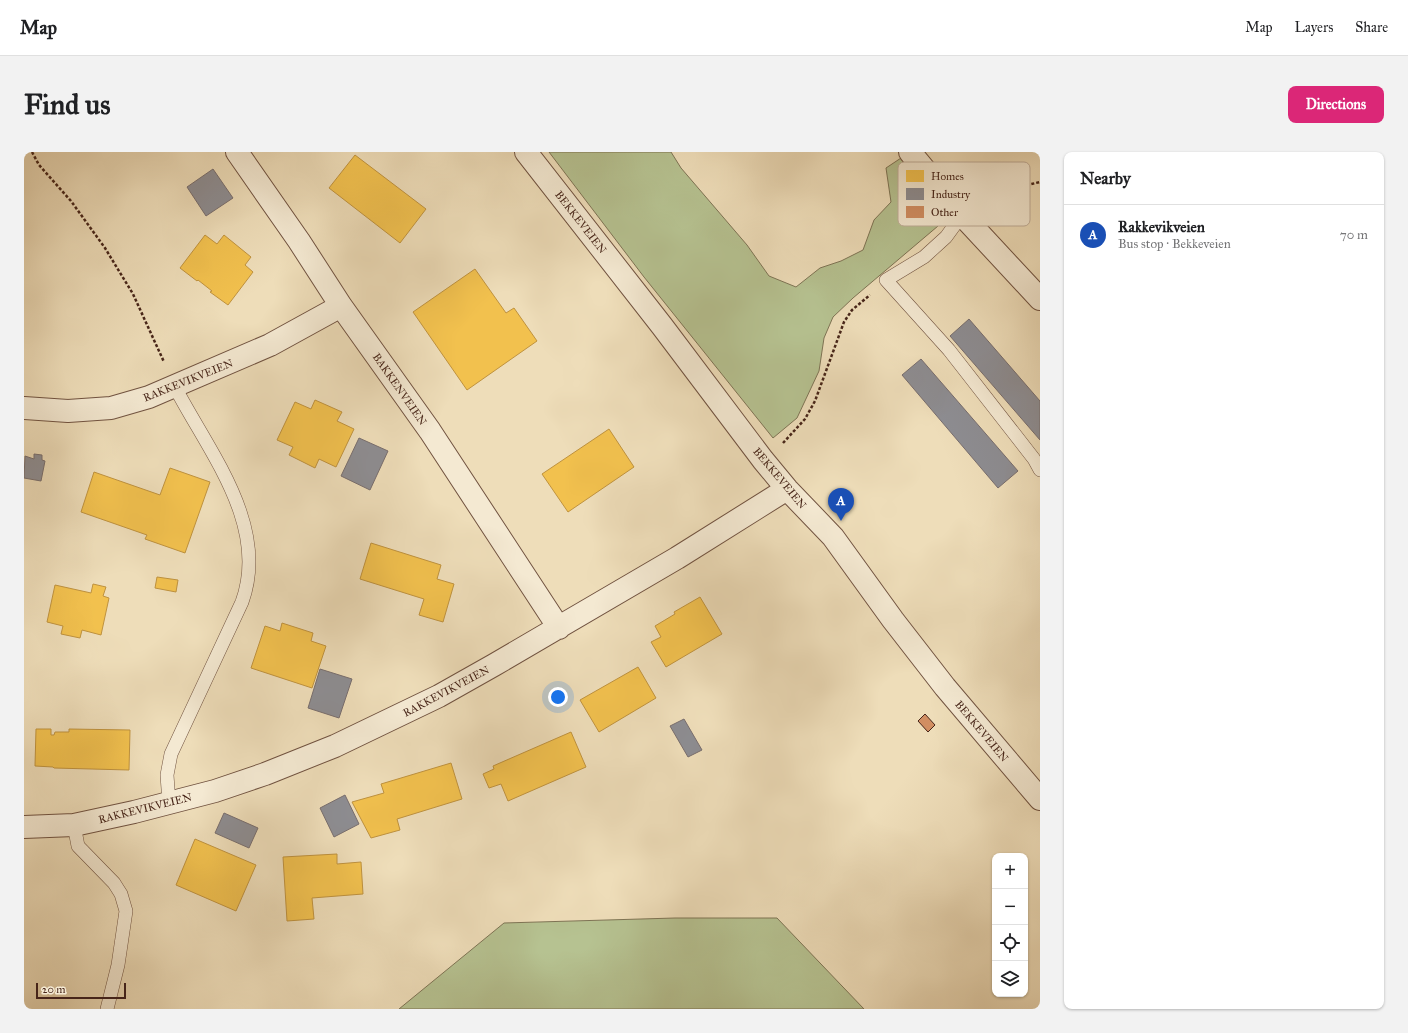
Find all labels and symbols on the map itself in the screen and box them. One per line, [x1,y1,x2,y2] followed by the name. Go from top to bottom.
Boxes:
[898,162,1030,226] legend
[931,170,964,183] text: Homes
[552,188,609,256] street label: BEKKEVEIEN
[931,188,971,201] text: Industry
[931,206,959,219] text: Other
[370,351,429,428] street label: BAKKENVEIEN
[141,356,235,404] street label: RAKKEVIKVEIEN
[750,445,809,512] street label: BEKKEVEIEN
[828,488,854,521] pin: A
[401,663,492,720] street label: RAKKEVIKVEIEN
[548,687,568,707] your location
[952,698,1011,765] street label: BEKKEVEIEN
[97,791,193,826] street label: RAKKEVIKVEIEN
[36,981,126,1000] scale bar

